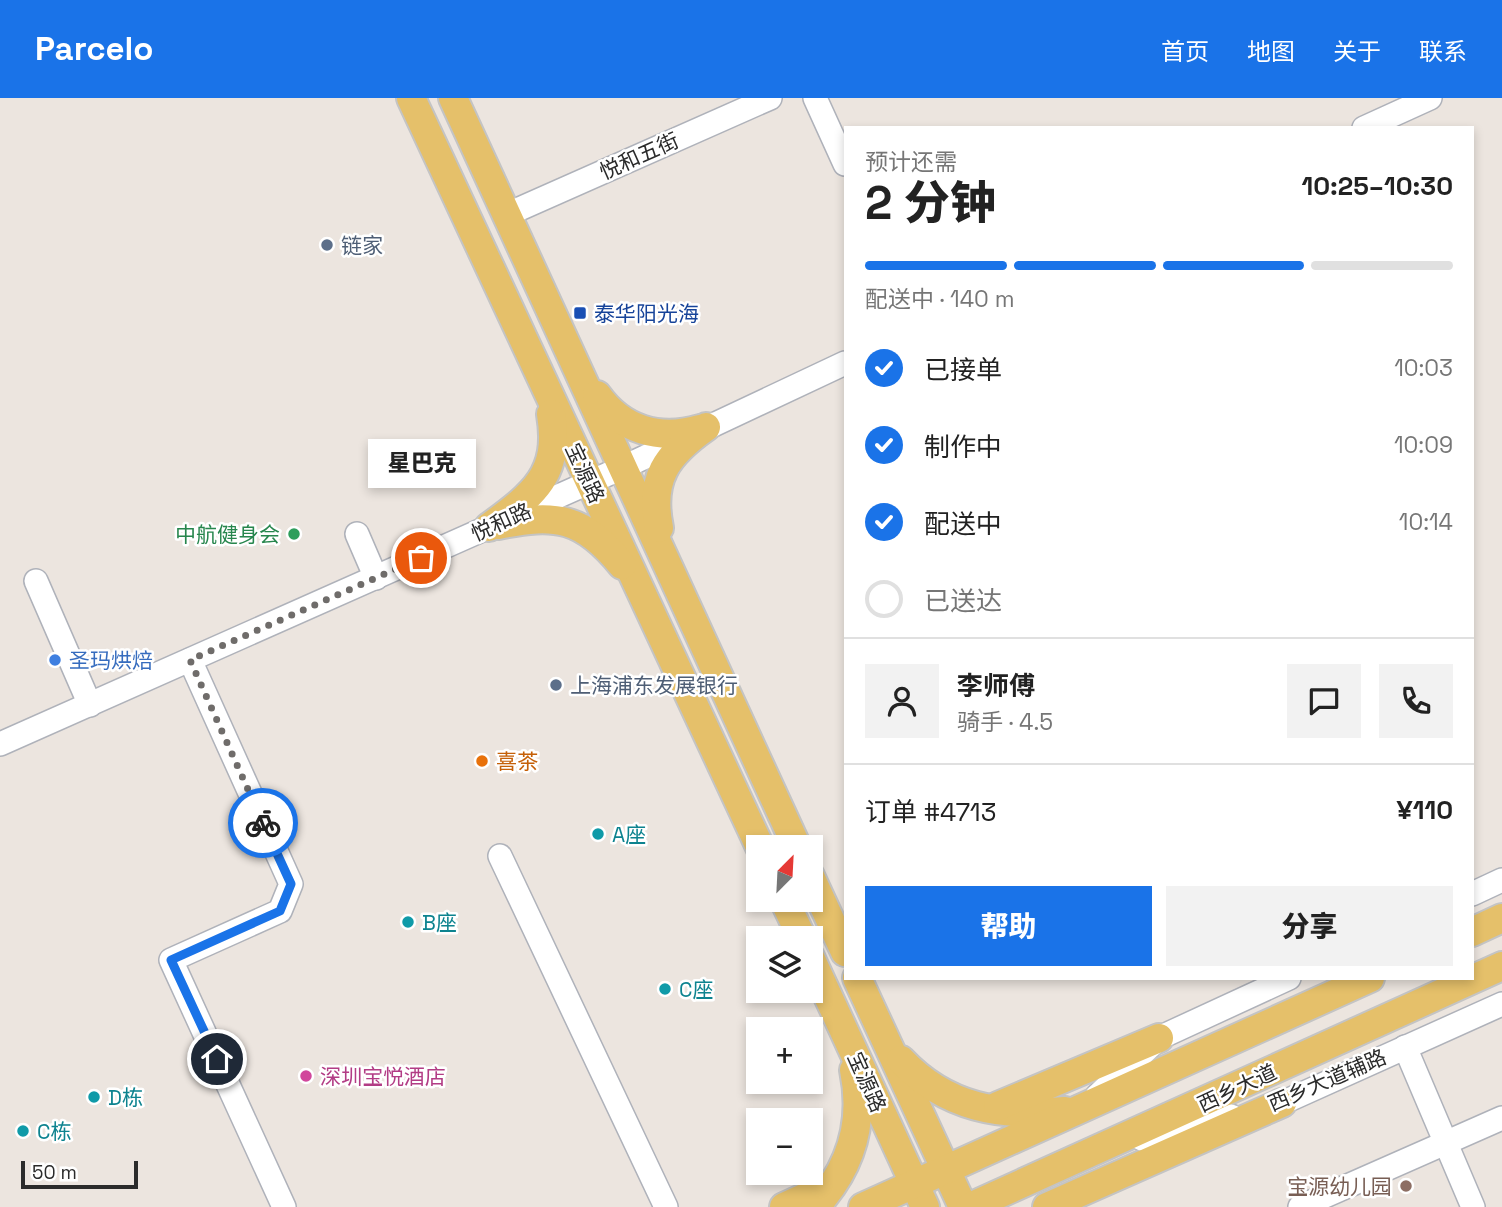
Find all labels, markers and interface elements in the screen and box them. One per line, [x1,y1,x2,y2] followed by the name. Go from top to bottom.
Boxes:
[35,28,154,70] text: Parcelo
[1161,36,1209,67] text: 首页
[1247,36,1295,67] text: 地图
[1333,36,1381,67] text: 关于
[1419,36,1467,67] text: 联系
[595,127,683,185] street label: 悦和五街
[865,147,957,177] text: 预计还需
[1301,169,1453,203] text: 10:25–10:30
[865,174,996,232] text: 2 分钟
[341,232,383,259] place label: 链家
[319,237,335,253] marker: 链家
[865,284,1015,314] text: 配送中 · 140 m
[594,300,699,327] place label: 泰华阳光海
[572,305,588,321] marker: 泰华阳光海
[865,349,903,387] icon: check
[924,353,1002,387] text: 已接单
[1394,353,1453,383] text: 10:03
[865,426,903,464] icon: check
[924,430,1002,464] text: 制作中
[1394,430,1453,460] text: 10:09
[367,439,475,488] callout: 星巴克
[559,439,611,507] street label: 宝源路
[388,448,457,478] text: 星巴克
[467,497,535,547] street label: 悦和路
[865,503,903,541] icon: check
[924,507,1002,541] text: 配送中
[1399,507,1453,537] text: 10:14
[175,521,280,548] place label: 中航健身会
[286,526,302,542] marker: 中航健身会
[391,528,451,588] pin
[402,539,440,577] icon: bag
[924,584,1002,618] text: 已送达
[69,647,153,674] place label: 圣玛烘焙
[47,652,63,668] marker: 圣玛烘焙
[865,664,939,738] button: person
[1287,664,1361,738] button: chat
[1379,664,1453,738] button: phone
[957,669,1035,703] text: 李师傅
[570,672,738,699] place label: 上海浦东发展银行
[548,677,564,693] marker: 上海浦东发展银行
[957,707,1053,737] text: 骑手 · 4.5
[496,748,538,775] place label: 喜茶
[474,753,490,769] marker: 喜茶
[228,788,298,858] courier
[1397,793,1453,827] text: ¥110
[865,795,996,829] text: 订单 #4713
[244,804,282,842] icon: bike
[612,821,646,848] place label: A座
[590,826,606,842] marker: A座
[746,835,822,912] north arrow
[746,835,823,1185] map controls
[865,886,1152,966] button: 帮助
[1166,886,1453,966] button: 分享
[422,909,457,936] place label: B座
[400,914,416,930] marker: B座
[746,926,823,1003] button: layers
[679,976,713,1003] place label: C座
[657,981,673,997] marker: C座
[746,1017,823,1094] button: +
[187,1029,247,1089] pin
[198,1040,236,1078] icon: home
[1264,1043,1390,1117] street label: 西乡大道辅路
[842,1048,892,1116] street label: 宝源路
[1193,1058,1281,1118] street label: 西乡大道
[320,1063,446,1090] place label: 深圳宝悦酒店
[298,1068,314,1084] marker: 深圳宝悦酒店
[108,1084,143,1111] place label: D栋
[86,1089,102,1105] marker: D栋
[746,1108,823,1185] button: −
[37,1118,71,1145] place label: C栋
[15,1123,31,1139] marker: C栋
[21,1158,138,1190] scale bar
[32,1160,77,1185] text: 50 m
[1287,1173,1392,1200] place label: 宝源幼儿园
[1398,1178,1414,1194] marker: 宝源幼儿园

